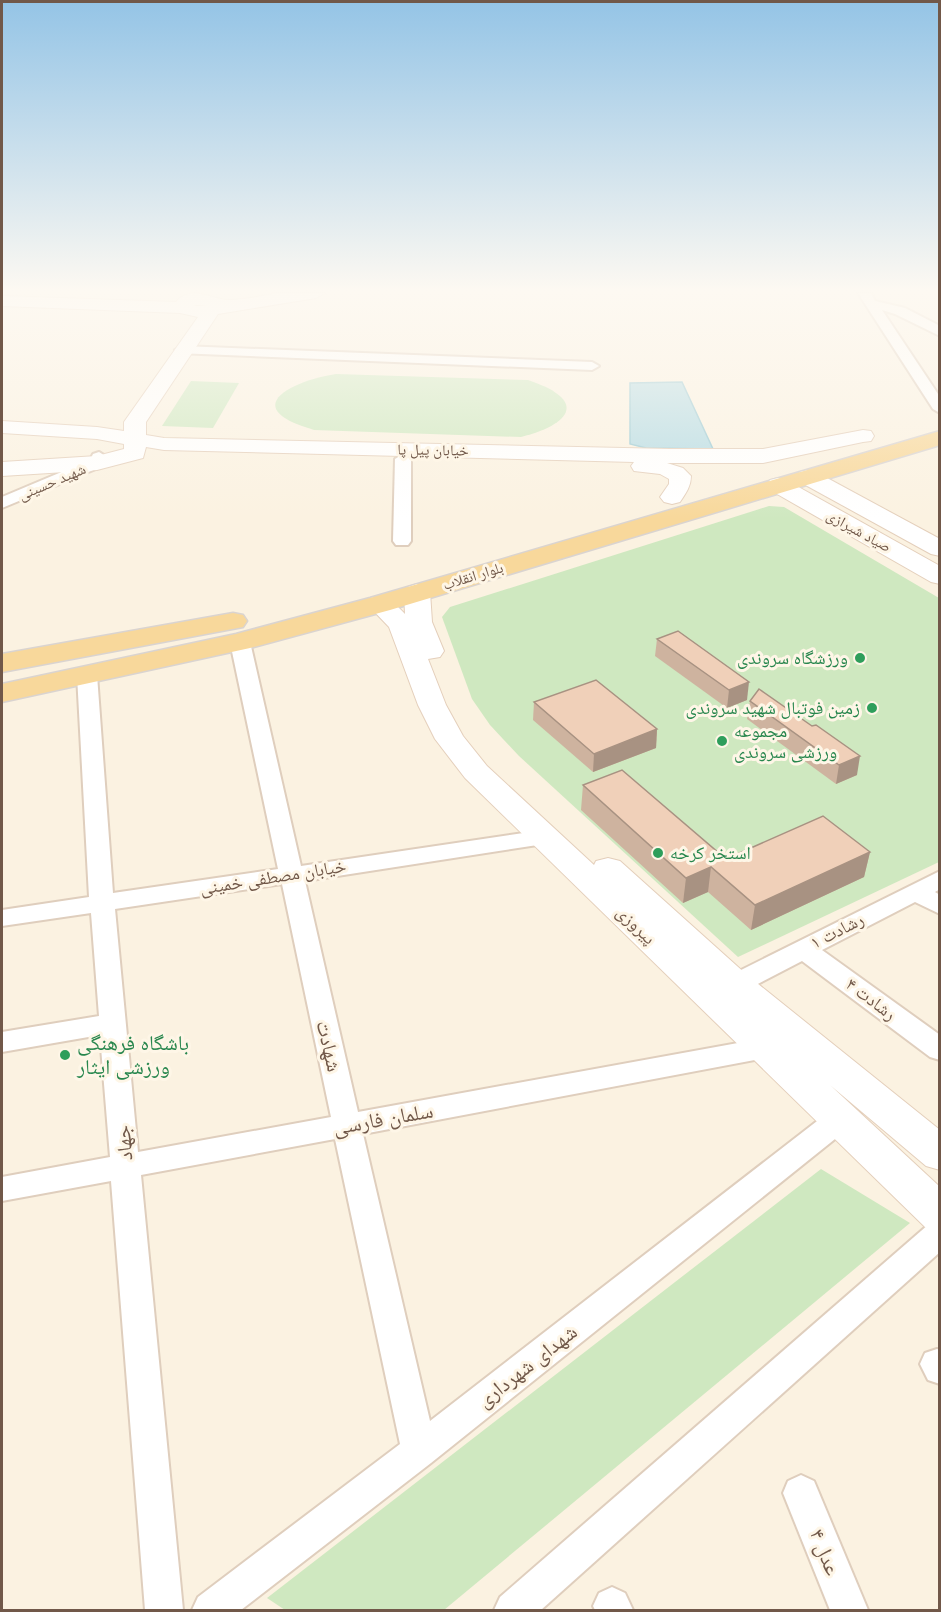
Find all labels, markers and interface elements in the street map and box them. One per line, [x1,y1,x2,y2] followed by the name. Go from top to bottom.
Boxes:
[397,440,469,461] street label: خیابان پیل پا
[16,460,89,505] street label: شهید حسینی
[823,506,894,557] street label: صیاد شیرازی
[441,558,505,594] street label: بلوار انقلاب
[737,647,848,669] place label: ورزشگاه سروندی
[853,651,867,665] marker: ورزشگاه سروندی
[686,697,860,719] place label: زمین فوتبال شهید سروندی
[865,701,879,715] marker: زمین فوتبال شهید سروندی
[734,720,837,763] place label: مجموعه ورزشی سروندی
[715,734,729,748] marker: مجموعه ورزشی سروندی
[670,842,751,863] place label: استخر کرخه
[651,846,665,860] marker: استخر کرخه
[198,855,348,899] street label: خیابان مصطفی خمینی
[612,901,660,949] street label: پیروزی
[806,908,867,953] street label: رشادت ۱
[842,973,901,1024] street label: رشادت ۴
[311,1018,348,1074] street label: شهادت
[76,1030,189,1080] place label: باشگاه فرهنگی ورزشی ایثار
[58,1048,72,1062] marker: باشگاه فرهنگی ورزشی ایثار
[331,1097,435,1141] street label: سلمان فارسی
[110,1124,137,1162] street label: جهاد
[472,1319,582,1412] street label: شهدای شهرداری
[805,1525,846,1579] street label: عدل ۴

